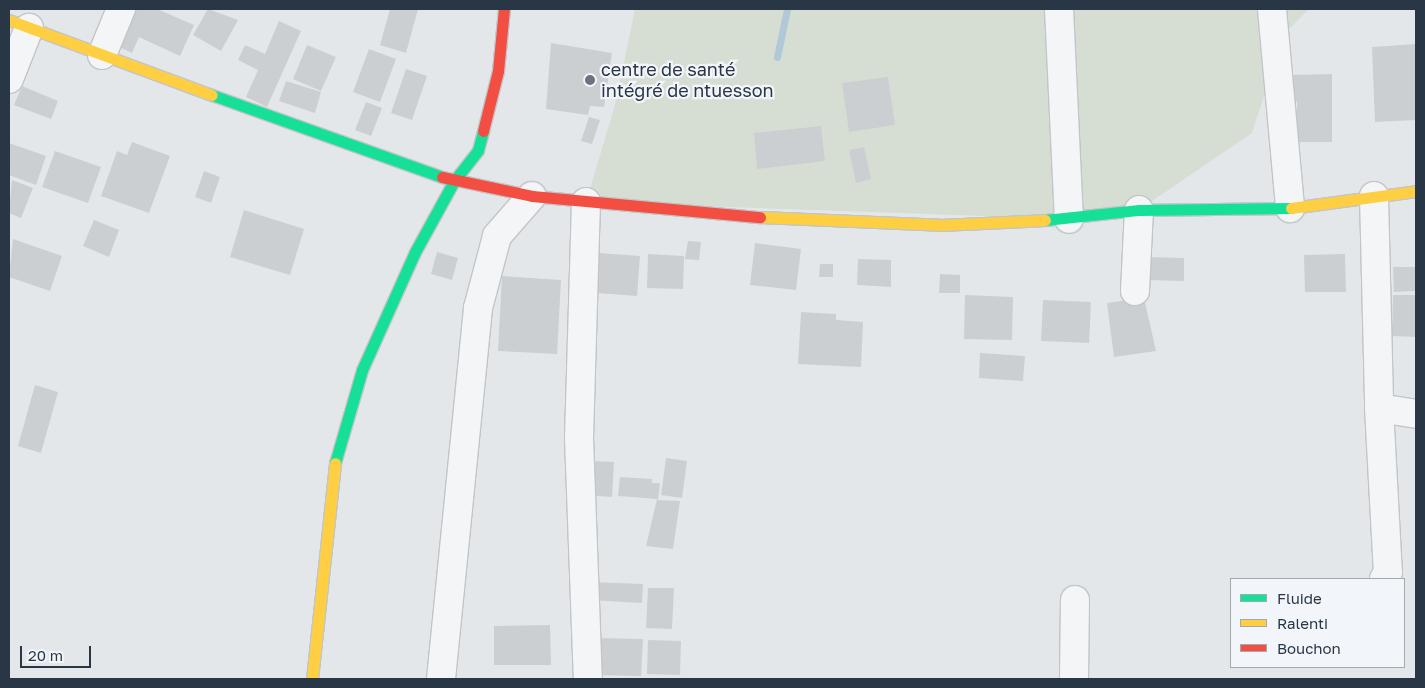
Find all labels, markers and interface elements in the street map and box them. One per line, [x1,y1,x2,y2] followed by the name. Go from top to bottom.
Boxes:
[601,59,774,102] place label: centre de santé intégré de ntuesson
[583,73,597,87] marker: centre de santé intégré de ntuesson
[1230,578,1405,668] legend
[1277,589,1322,607] text: Fluide
[1277,614,1328,632] text: Ralenti
[22,636,94,668] scale bar
[1277,639,1341,657] text: Bouchon
[28,646,63,664] text: 20 m

